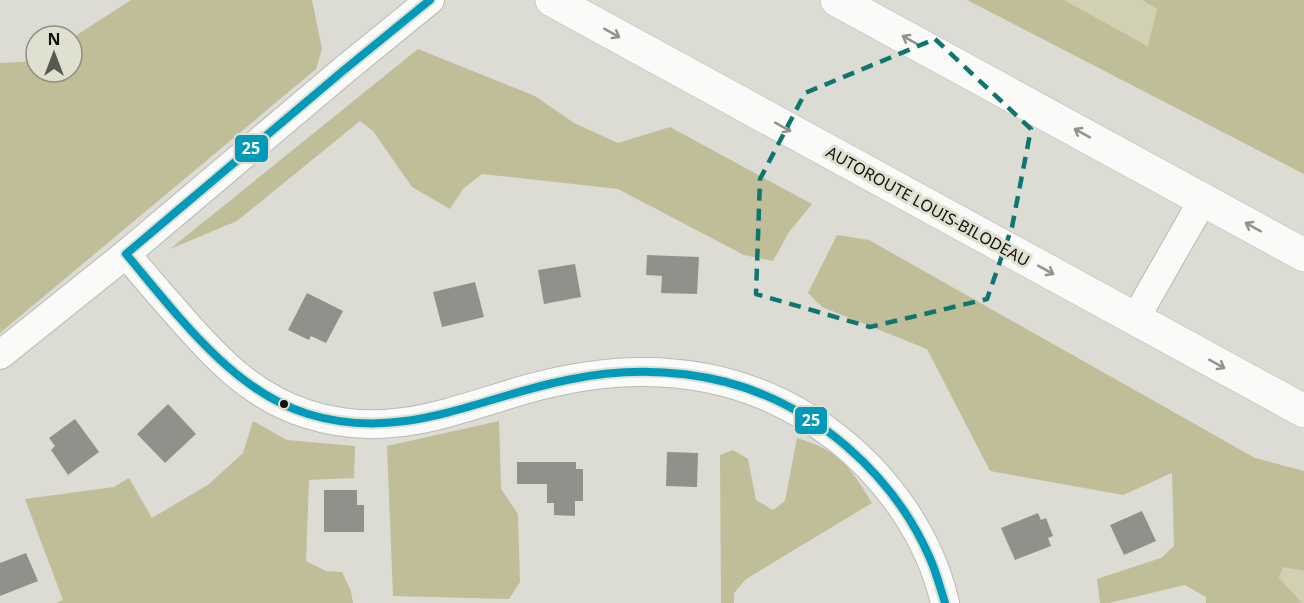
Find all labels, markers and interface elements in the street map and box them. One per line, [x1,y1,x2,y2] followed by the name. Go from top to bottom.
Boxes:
[24,24,84,84] north arrow
[603,27,620,39] one-way arrow
[47,28,61,50] text: N
[902,34,920,45] one-way arrow
[774,121,791,133] one-way arrow
[1073,127,1091,138] one-way arrow
[234,134,269,163] line badge: 25
[242,137,260,159] text: 25
[822,141,1034,271] street label: AUTOROUTE LOUIS-BILODEAU
[1244,221,1262,232] one-way arrow
[1037,265,1055,276] one-way arrow
[1208,359,1226,370] one-way arrow
[278,398,290,410] unlabelled marker
[794,406,828,435] line badge: 25
[802,409,820,431] text: 25

